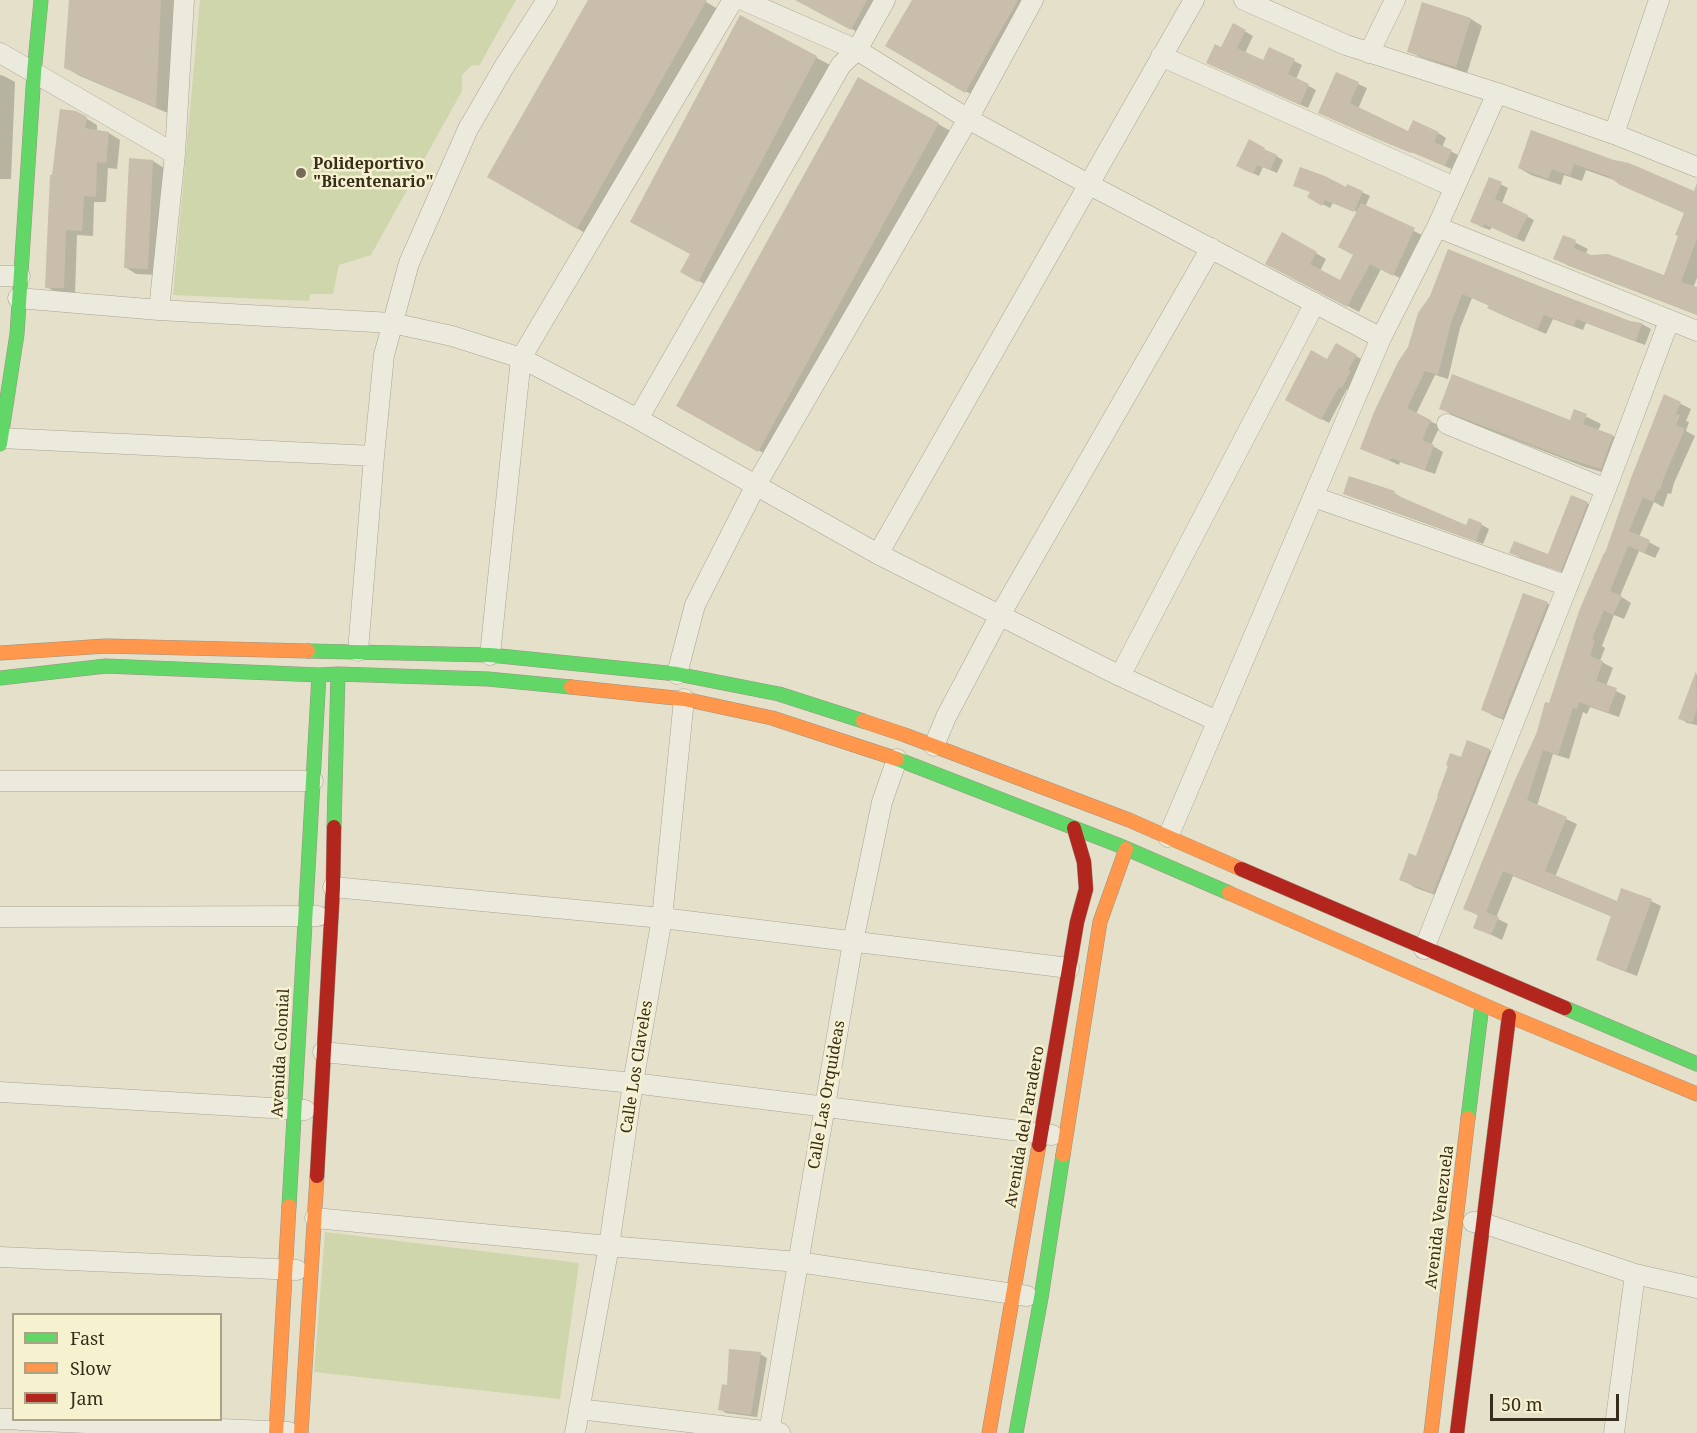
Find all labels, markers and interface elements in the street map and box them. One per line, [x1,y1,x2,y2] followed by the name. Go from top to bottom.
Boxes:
[313,154,434,192] place label: Polideportivo "Bicentenario"
[294,166,308,180] marker: Polideportivo "Bicentenario"
[268,988,294,1118] street label: Avenida Colonial
[617,999,657,1135] street label: Calle Los Claveles
[804,1019,850,1171] street label: Calle Las Orquideas
[1001,1045,1049,1209] street label: Avenida del Paradero
[1422,1144,1458,1290] street label: Avenida Venezuela
[12,1313,222,1421] legend
[70,1326,105,1350] text: Fast
[70,1356,111,1380] text: Slow
[1493,1382,1622,1420] scale bar
[70,1386,104,1410] text: Jam
[1501,1392,1543,1416] text: 50 m

